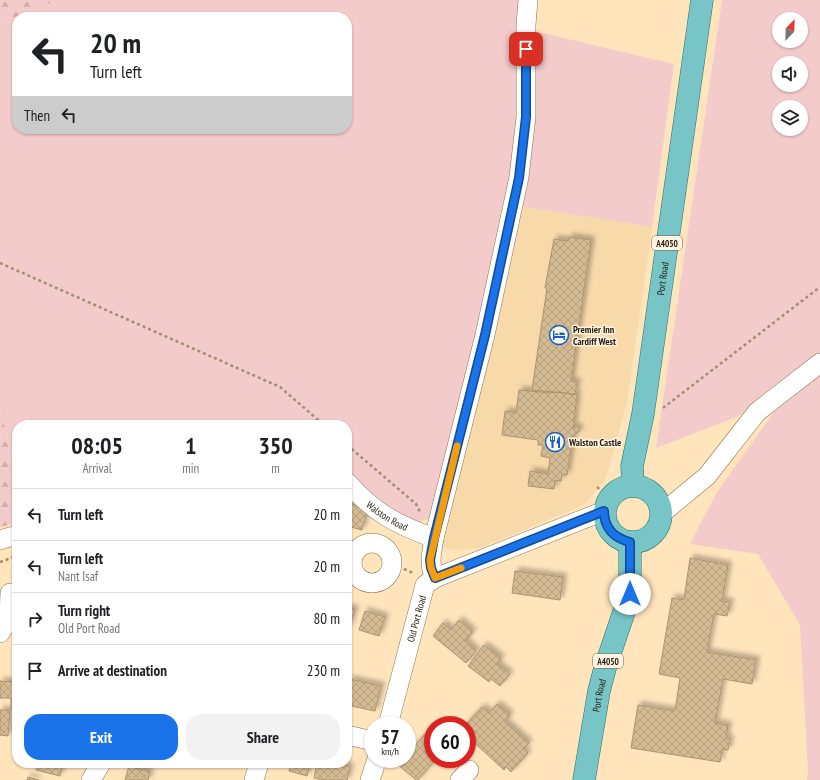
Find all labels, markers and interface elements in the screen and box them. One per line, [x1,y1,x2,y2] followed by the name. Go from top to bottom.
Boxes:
[772,12,808,48] north arrow
[772,12,808,136] map controls
[90,24,141,61] text: 20 m
[24,28,76,80] icon: left
[509,32,543,66] pin
[515,38,537,60] icon: arrive
[772,56,808,92] button: sound
[90,60,142,83] text: Turn left
[772,100,808,136] button: layers
[58,104,80,126] icon: left
[24,106,50,125] text: Then
[652,236,682,250] road number: A4050
[654,261,671,296] street label: Port Road
[573,323,616,348] place label: Premier Inn Cardiff West
[548,324,570,346] hotel icon: Premier Inn Cardiff West
[71,430,123,461] text: 08:05
[185,430,196,461] text: 1
[258,430,293,461] text: 350
[544,431,566,453] restaurant icon: Walston Castle
[568,436,621,449] place label: Walston Castle
[82,460,112,477] text: Arrival
[182,460,199,477] text: min
[271,460,280,477] text: m
[364,498,410,533] street label: Walston Road
[24,504,46,526] icon: left
[58,505,103,524] text: Turn left
[314,505,340,524] text: 20 m
[58,549,103,568] text: Turn left
[24,556,46,578] icon: left
[314,557,340,576] text: 20 m
[58,568,98,585] text: Nant Isaf
[609,573,651,615] position arrow
[404,594,429,643] street label: Old Port Road
[58,601,110,620] text: Turn right
[24,608,46,630] icon: right
[314,609,340,628] text: 80 m
[58,620,120,637] text: Old Port Road
[593,654,623,668] road number: A4050
[24,660,46,682] icon: arrive
[58,661,167,680] text: Arrive at destination
[307,661,340,680] text: 230 m
[589,677,608,713] street label: Port Road
[24,714,178,760] button: Exit
[186,714,340,760] button: Share
[424,716,476,768] speed limit sign: 60
[380,724,400,750] text: 57
[381,745,399,758] text: km/h

